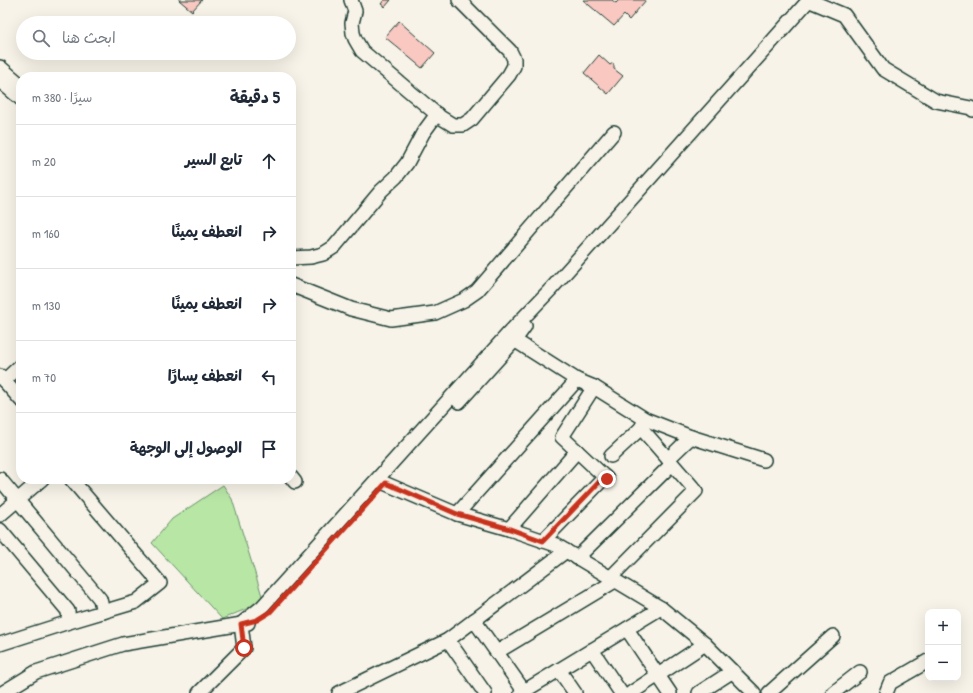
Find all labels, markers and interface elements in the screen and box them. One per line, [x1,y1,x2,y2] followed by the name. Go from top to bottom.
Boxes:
[16,16,296,60] search box
[30,27,52,49] icon: search
[62,27,116,48] text: ابحث هنا
[230,85,280,108] text: 5 دقيقة
[32,88,92,106] text: سيرًا · 380 m
[185,149,242,170] text: تابع السير
[258,150,280,172] icon: ahead
[32,152,56,170] text: 20 m
[172,221,242,242] text: انعطف يمينًا
[258,222,280,244] icon: right
[32,224,60,242] text: 160 m
[172,293,242,314] text: انعطف يمينًا
[258,294,280,316] icon: right
[32,296,60,314] text: 130 m
[168,365,242,386] text: انعطف يسارًا
[258,366,280,388] icon: left
[32,368,56,386] text: 70 m
[130,437,242,458] text: الوصول إلى الوجهة
[258,438,280,460] icon: arrive
[598,470,616,488] route end
[925,609,961,681] map controls
[925,609,961,645] button: +
[235,639,253,657] route start
[925,645,961,681] button: −

